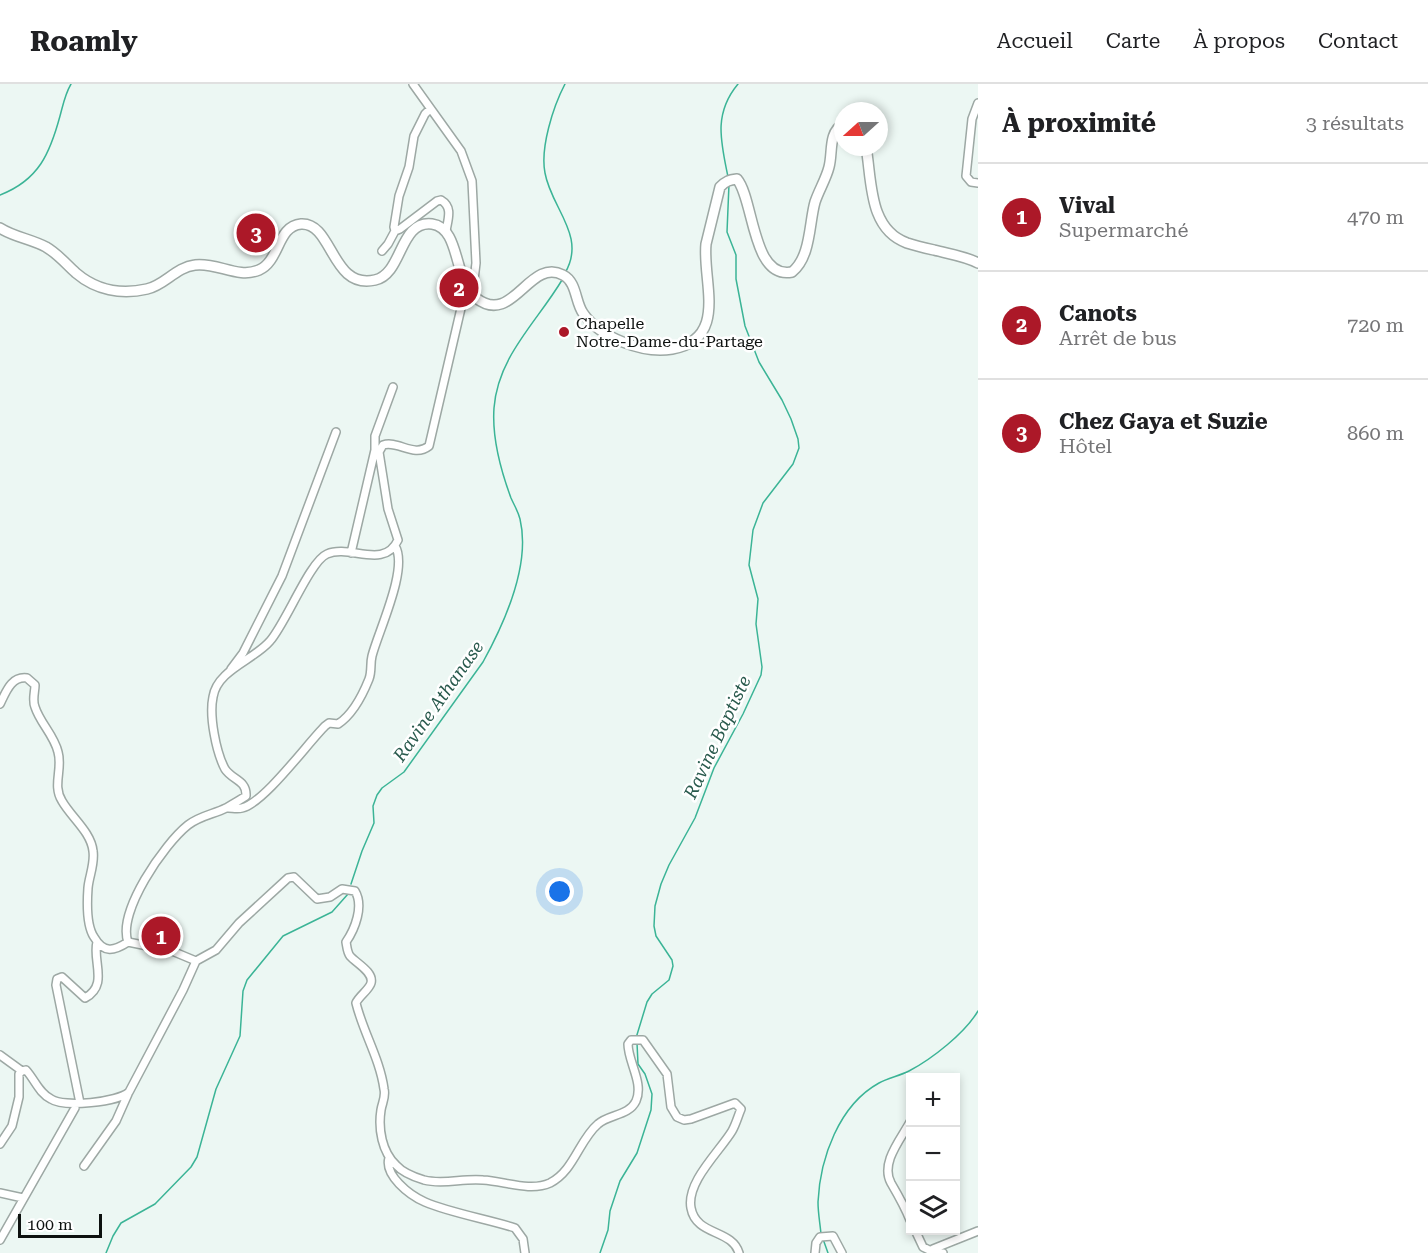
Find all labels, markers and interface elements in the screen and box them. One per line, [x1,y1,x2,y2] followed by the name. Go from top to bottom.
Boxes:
[30,25,138,58] text: Roamly
[997,29,1073,53] text: Accueil
[1106,29,1160,53] text: Carte
[1193,29,1285,53] text: À propos
[1318,29,1398,53] text: Contact
[834,102,888,156] north arrow
[1002,108,1156,138] text: À proximité
[1306,111,1404,135] text: 3 résultats
[1059,193,1115,218] text: Vival
[1016,205,1027,229] text: 1
[1347,205,1404,229] text: 470 m
[236,210,276,256] pin: 3
[1059,218,1188,242] text: Supermarché
[440,266,478,310] pin: 2
[1059,301,1137,326] text: Canots
[1016,313,1027,337] text: 2
[1347,313,1404,337] text: 720 m
[576,314,763,351] place label: Chapelle Notre-Dame-du-Partage
[557,325,571,339] marker: Chapelle Notre-Dame-du-Partage
[1059,326,1176,350] text: Arrêt de bus
[1059,409,1268,434] text: Chez Gaya et Suzie
[1016,421,1027,445] text: 3
[1347,421,1404,445] text: 860 m
[1059,434,1112,458] text: Hôtel
[388,637,487,766] water label: Ravine Athanase
[679,672,755,803] water label: Ravine Baptiste
[545,877,574,906] your location
[142,914,180,958] pin: 1
[906,1073,960,1235] map controls
[906,1073,960,1127] button: +
[906,1127,960,1181] button: −
[906,1181,960,1235] button: layers
[18,1211,102,1238] scale bar
[27,1215,73,1234] text: 100 m

